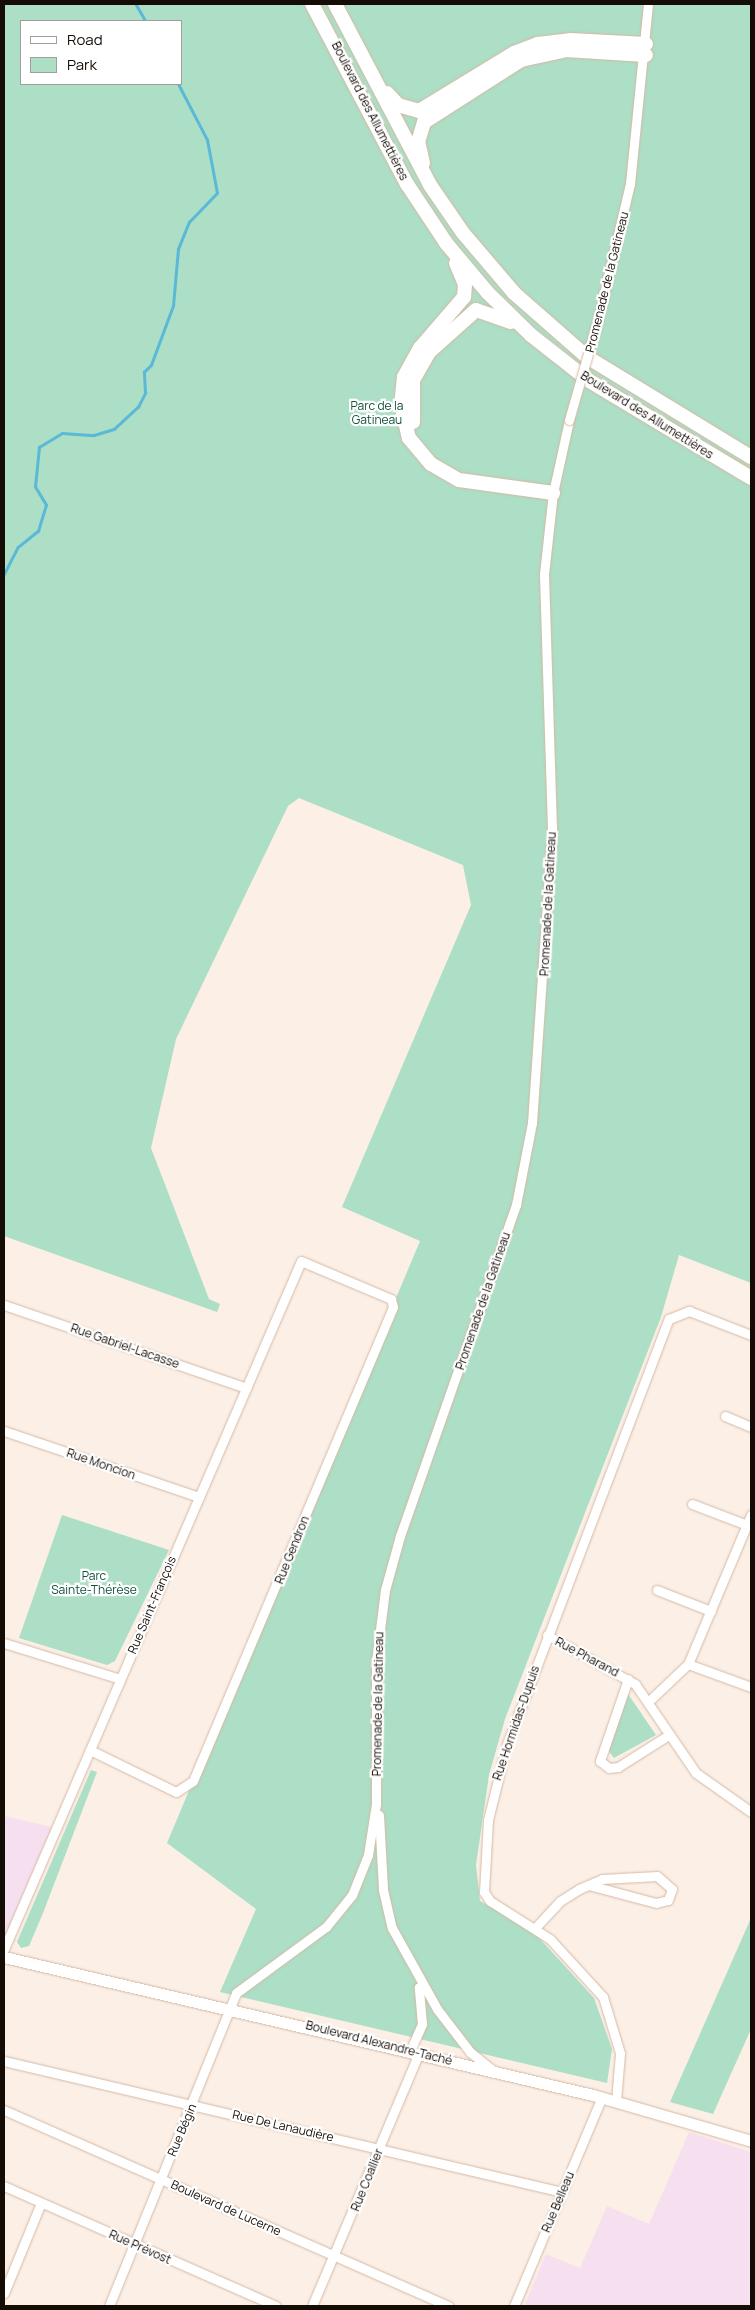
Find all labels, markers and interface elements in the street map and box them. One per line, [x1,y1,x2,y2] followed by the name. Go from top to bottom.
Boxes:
[20,20,182,85] legend
[67,29,103,50] text: Road
[329,39,411,183] street label: Boulevard des Allumettières
[67,54,97,75] text: Park
[583,210,631,354] street label: Promenade de la Gatineau
[578,368,716,462] street label: Boulevard des Allumettières
[351,399,403,427] park label: Parc de la Gatineau
[537,831,559,977] street label: Promenade de la Gatineau
[453,1230,513,1372] street label: Promenade de la Gatineau
[69,1321,181,1371] street label: Rue Gabriel-Lacasse
[65,1445,137,1483] street label: Rue Moncion
[272,1514,312,1586] street label: Rue Gendron
[125,1554,179,1656] street label: Rue Saint-François
[51,1569,137,1597] park label: Parc Sainte-Thérèse
[370,1632,386,1776] street label: Promenade de la Gatineau
[553,1634,621,1680] street label: Rue Pharand
[490,1664,542,1782] street label: Rue Hormidas-Dupuis
[304,2018,454,2068] street label: Boulevard Alexandre-Taché
[165,2102,199,2158] street label: Rue Bégin
[231,2107,335,2145] street label: Rue De Lanaudière
[348,2147,386,2213] street label: Rue Coallier
[539,2169,577,2235] street label: Rue Belleau
[169,2177,283,2239] street label: Boulevard de Lucerne
[107,2227,173,2267] street label: Rue Prévost

